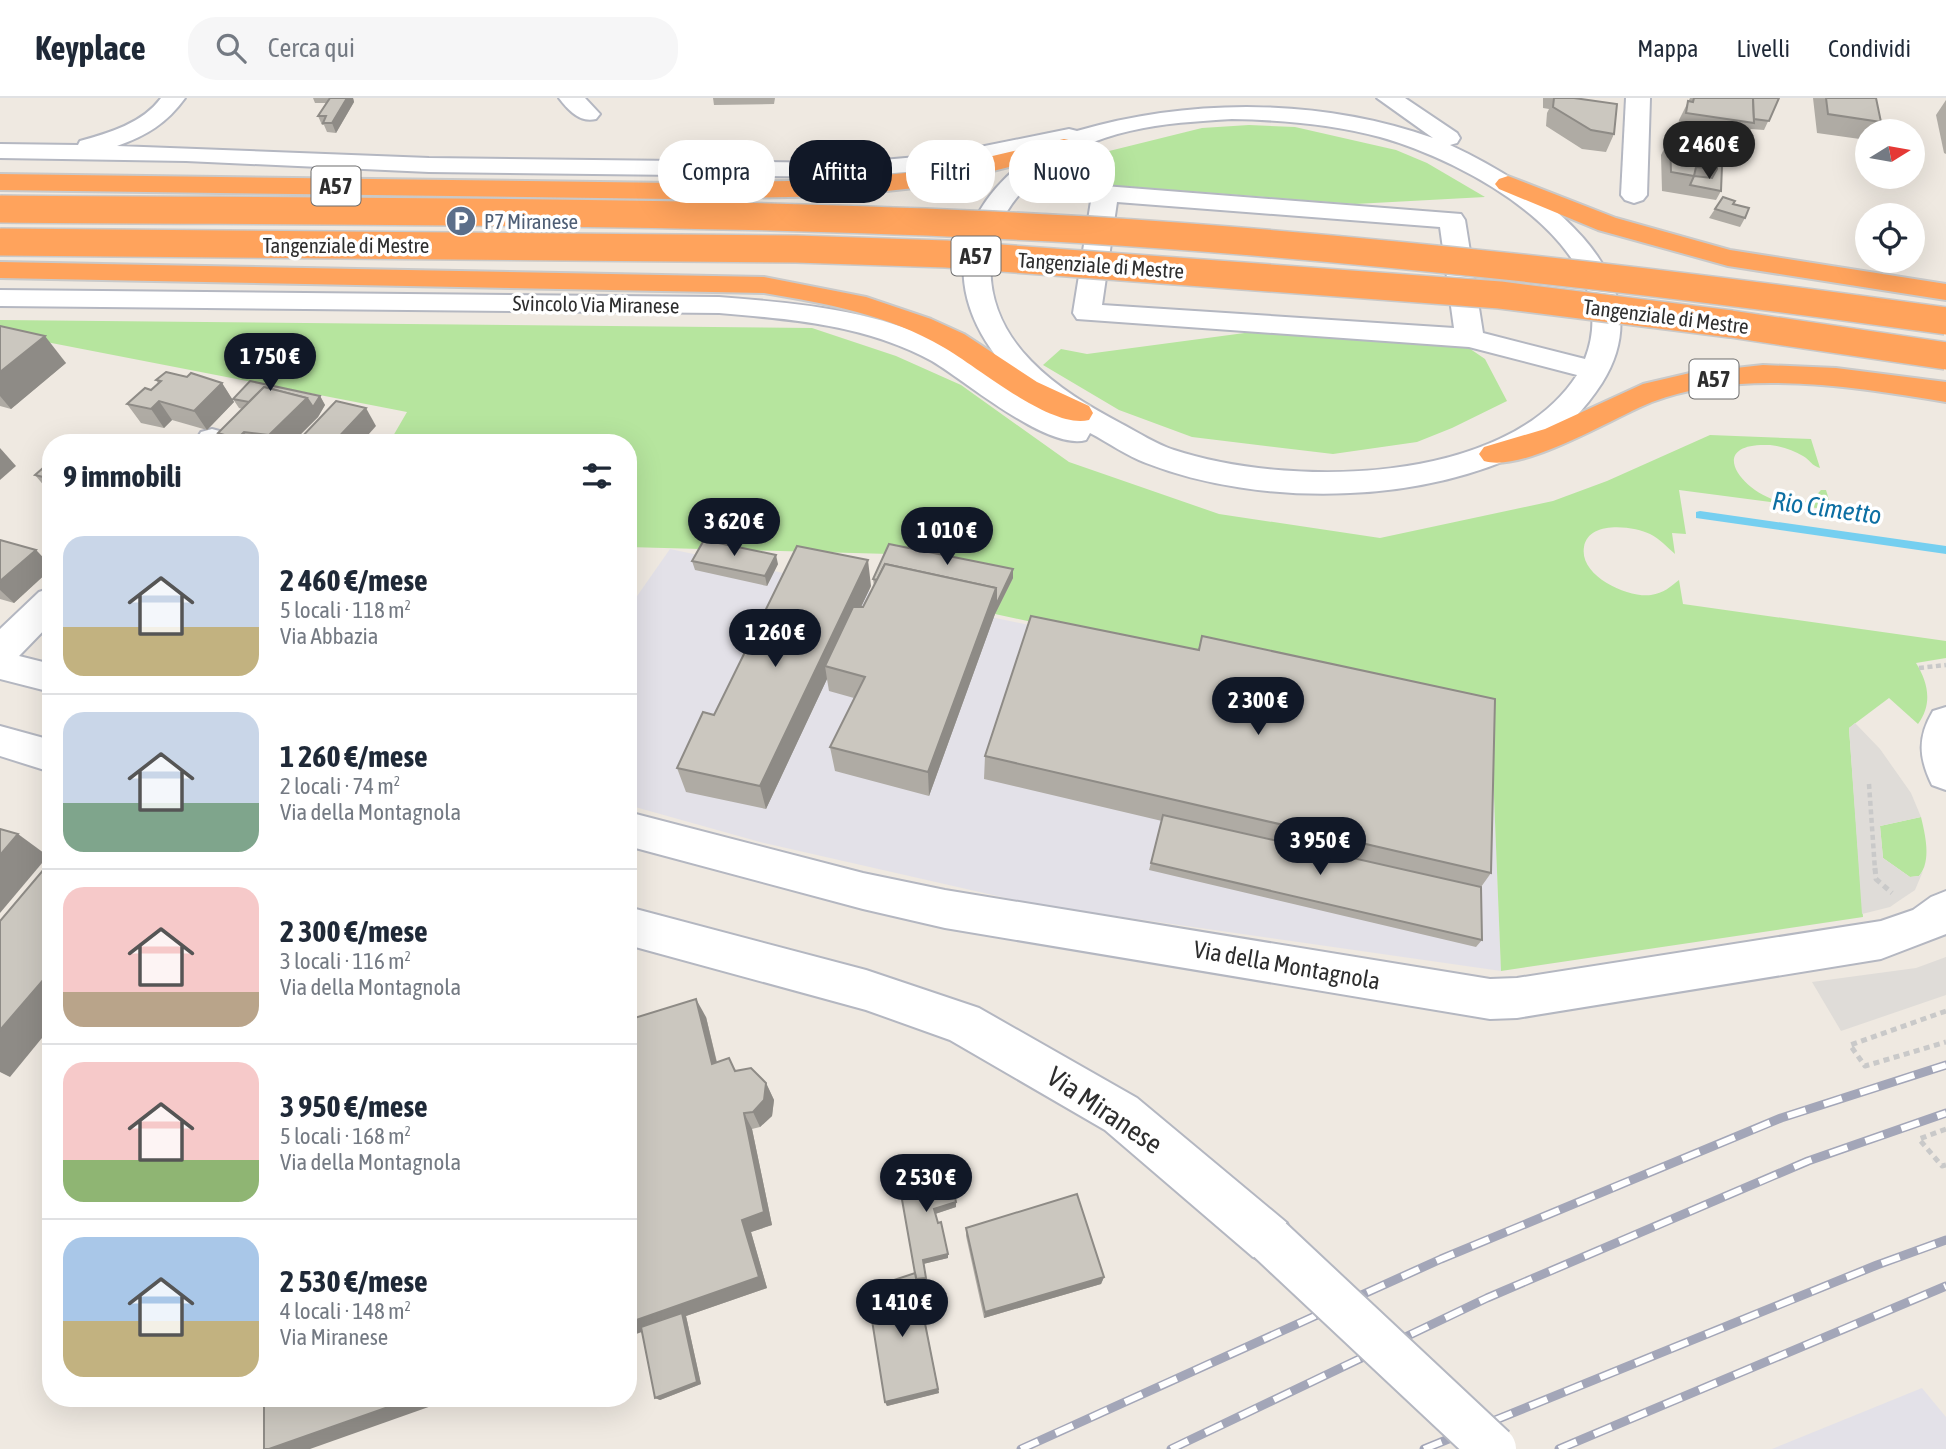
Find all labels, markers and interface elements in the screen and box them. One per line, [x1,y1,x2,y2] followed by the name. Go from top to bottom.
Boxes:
[188,17,678,80] search box
[35,29,146,67] text: Keyplace
[212,29,250,67] icon: search
[268,33,355,63] text: Cerca qui
[1637,35,1698,62] text: Mappa
[1736,35,1790,62] text: Livelli
[1828,35,1911,62] text: Condividi
[1855,119,1925,189] north arrow
[1855,119,1925,273] map controls
[1644,122,1774,181] pin: 2 460 €
[1679,131,1739,157] text: 2 460 €
[658,140,775,203] chip: Compra
[789,140,892,203] chip: Affitta
[906,140,995,203] chip: Filtri
[1009,140,1115,203] chip: Nuovo
[312,166,360,206] road number: A57
[1855,203,1925,273] button: locate
[444,204,478,238] parking icon: P7 Miranese
[484,209,578,233] place label: P7 Miranese
[263,233,429,257] street label: Tangenziale di Mestre
[951,237,1000,276] road number: A57
[1017,247,1185,283] street label: Tangenziale di Mestre
[512,291,680,317] street label: Svincolo Via Miranese
[1582,294,1750,338] street label: Tangenziale di Mestre
[205,334,335,393] pin: 1 750 €
[240,343,300,369] text: 1 750 €
[1690,360,1738,398] road number: A57
[578,457,616,495] icon: filters
[63,459,181,493] text: 9 immobili
[1770,485,1884,531] water label: Rio Cimetto
[669,498,799,558] pin: 3 620 €
[704,508,764,534] text: 3 620 €
[882,508,1012,567] pin: 1 010 €
[917,517,977,543] text: 1 010 €
[280,563,428,597] text: 2 460 €/mese
[119,564,203,648] icon: home
[280,597,411,623] text: 5 locali · 118 m²
[710,610,840,669] pin: 1 260 €
[745,619,805,645] text: 1 260 €
[280,623,378,649] text: Via Abbazia
[1193,678,1323,737] pin: 2 300 €
[1228,687,1288,713] text: 2 300 €
[280,739,428,773] text: 1 260 €/mese
[119,740,203,824] icon: home
[280,773,400,799] text: 2 locali · 74 m²
[280,799,461,825] text: Via della Montagnola
[1255,818,1385,877] pin: 3 950 €
[1290,827,1350,853] text: 3 950 €
[280,914,428,948] text: 2 300 €/mese
[119,915,203,999] icon: home
[1192,935,1382,995] street label: Via della Montagnola
[280,948,411,974] text: 3 locali · 116 m²
[280,974,461,1000] text: Via della Montagnola
[1041,1060,1169,1160] street label: Via Miranese
[280,1089,428,1123] text: 3 950 €/mese
[119,1090,203,1174] icon: home
[280,1123,411,1149] text: 5 locali · 168 m²
[280,1149,461,1175] text: Via della Montagnola
[861,1154,991,1214] pin: 2 530 €
[896,1164,956,1190] text: 2 530 €
[280,1264,428,1298] text: 2 530 €/mese
[119,1265,203,1349] icon: home
[837,1280,967,1339] pin: 1 410 €
[872,1289,932,1315] text: 1 410 €
[280,1298,411,1324] text: 4 locali · 148 m²
[280,1324,388,1350] text: Via Miranese

